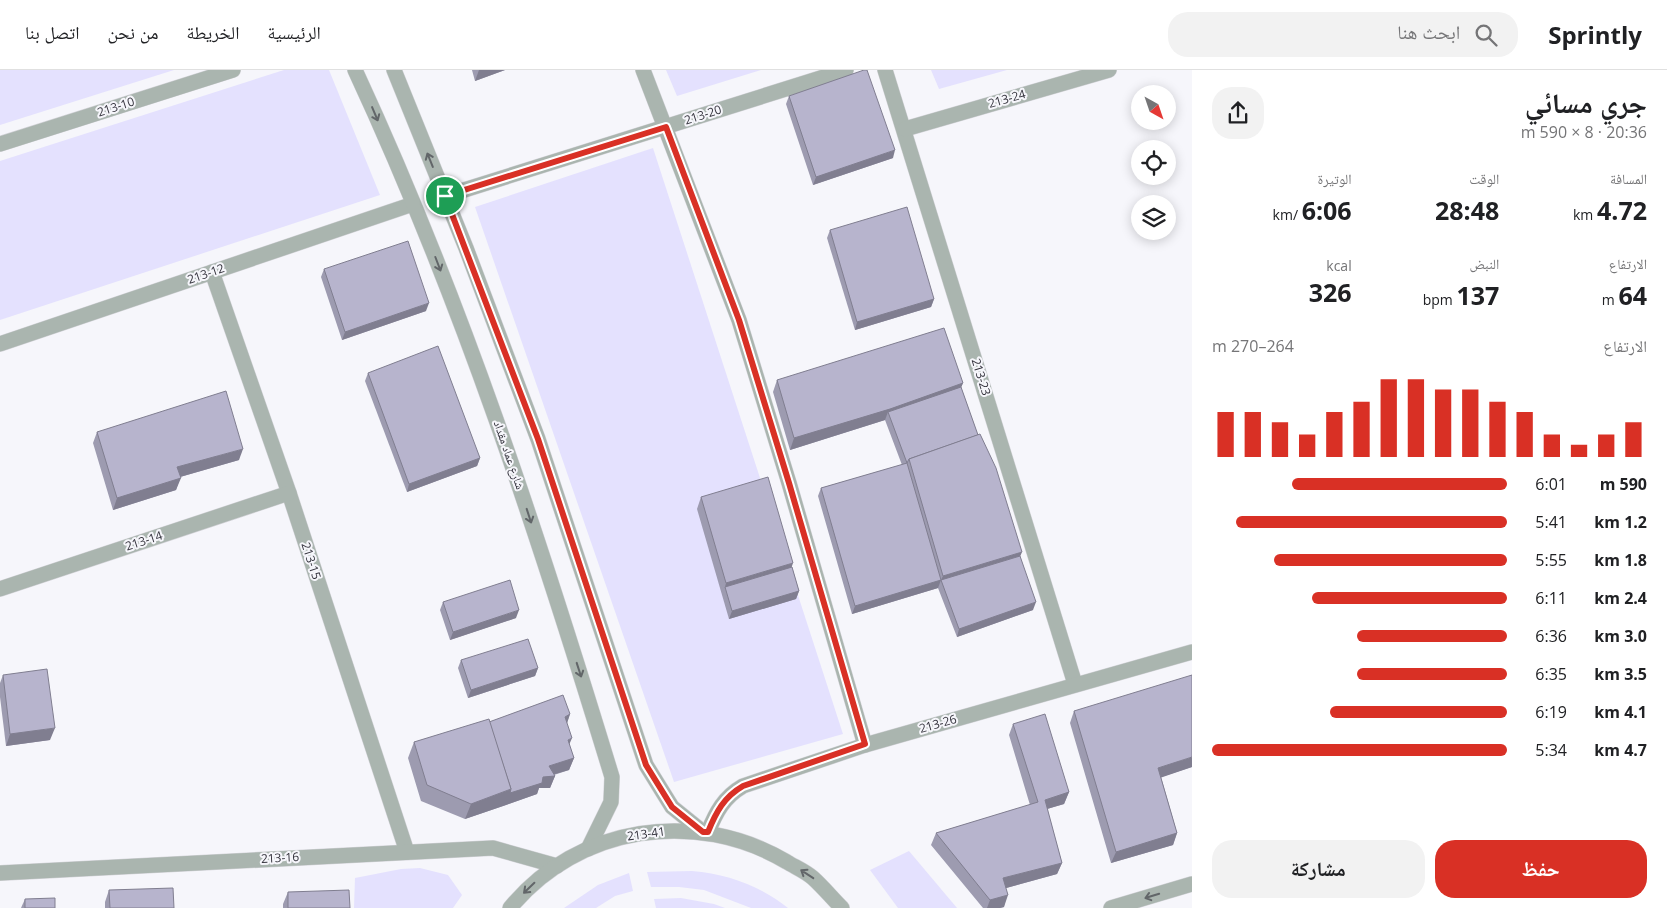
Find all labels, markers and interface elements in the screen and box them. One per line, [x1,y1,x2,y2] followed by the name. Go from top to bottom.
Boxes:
[1168,12,1518,57] search box
[1548,18,1642,51] text: Sprintly
[1397,19,1460,45] text: ابحث هنا
[25,20,80,44] text: اتصل بنا
[108,20,158,44] text: من نحن
[186,20,239,44] text: الخريطة
[267,20,321,44] text: الرئيسية
[1472,21,1500,49] icon: search
[1525,83,1647,121] text: جري مسائي
[986,85,1028,112] street label: 213-24
[1131,85,1176,130] north arrow
[1131,85,1176,240] map controls
[1212,87,1264,139] button: share
[95,93,137,121] street label: 213-10
[682,101,724,129] street label: 213-20
[371,107,380,122] one-way arrow
[1521,121,1647,143] text: 20:36 · 8 × 590 m
[1131,140,1176,185] button: locate
[425,153,435,168] one-way arrow
[1318,169,1352,188] text: الوتيرة
[1469,169,1499,188] text: الوقت
[1610,169,1647,188] text: المسافة
[424,175,466,217] pin
[431,182,459,210] icon: arrive
[1302,193,1352,227] text: 6:06
[1435,193,1499,227] text: 28:48
[1597,193,1647,227] text: 4.72
[1131,195,1176,240] button: layers
[1273,205,1302,224] text: /km
[1573,205,1597,224] text: km
[1469,254,1499,273] text: النبض
[1609,254,1647,273] text: الارتفاع
[434,256,443,271] one-way arrow
[1326,256,1352,275] text: kcal
[185,259,227,288] street label: 213-12
[1309,275,1352,309] text: 326
[1456,278,1499,312] text: 137
[1618,278,1647,312] text: 64
[1423,290,1456,309] text: bpm
[1602,290,1618,309] text: m
[1212,335,1294,357] text: 264–270 m
[1603,335,1647,357] text: الارتفاع
[968,356,995,398] street label: 213-23
[490,418,529,492] street label: شارع عماد مقداد
[1535,473,1567,495] text: 6:01
[1600,473,1647,495] text: 590 m
[525,507,534,523] one-way arrow
[1535,511,1567,533] text: 5:41
[1594,511,1647,533] text: 1.2 km
[123,527,165,555] street label: 213-14
[297,540,325,582] street label: 213-15
[1535,549,1567,571] text: 5:55
[1594,549,1647,571] text: 1.8 km
[1535,587,1567,609] text: 6:11
[1594,587,1647,609] text: 2.4 km
[1535,625,1567,647] text: 6:36
[1594,625,1647,647] text: 3.0 km
[575,662,584,678] one-way arrow
[1535,663,1567,685] text: 6:35
[1594,663,1647,685] text: 3.5 km
[1535,701,1567,723] text: 6:19
[1594,701,1647,723] text: 4.1 km
[917,710,959,737] street label: 213-26
[1535,739,1567,761] text: 5:34
[1594,739,1647,761] text: 4.7 km
[626,822,666,845] street label: 213-41
[1212,840,1425,898] button: مشاركة
[1435,840,1647,898] button: حفظ
[260,848,300,867] street label: 213-16
[800,869,814,880] one-way arrow
[523,882,535,894] one-way arrow
[1144,892,1160,902] one-way arrow

